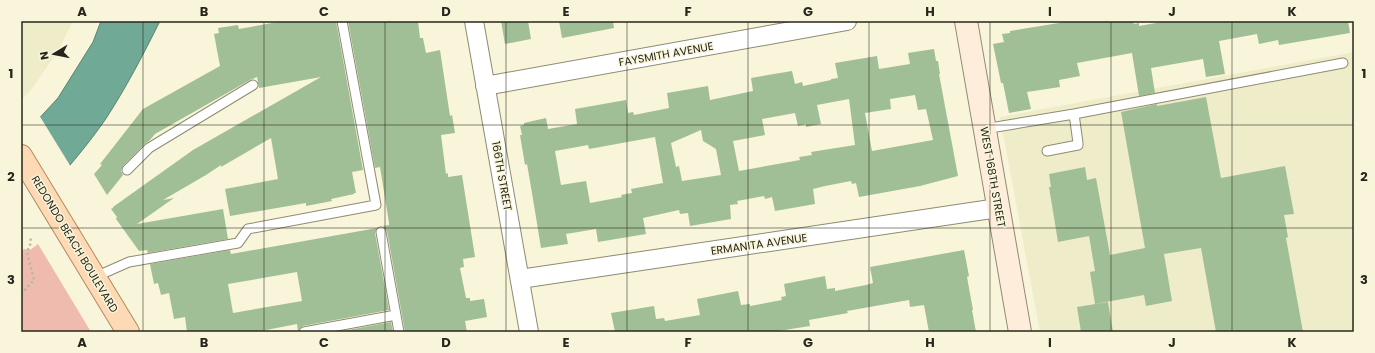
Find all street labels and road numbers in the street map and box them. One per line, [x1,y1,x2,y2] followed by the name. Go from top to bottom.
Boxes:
[617,38,715,70] street label: FAYSMITH AVENUE
[976,125,1010,229] street label: WEST 168TH STREET
[488,140,516,212] street label: 166TH STREET
[28,172,122,316] street label: REDONDO BEACH BOULEVARD
[710,229,808,259] street label: ERMANITA AVENUE

